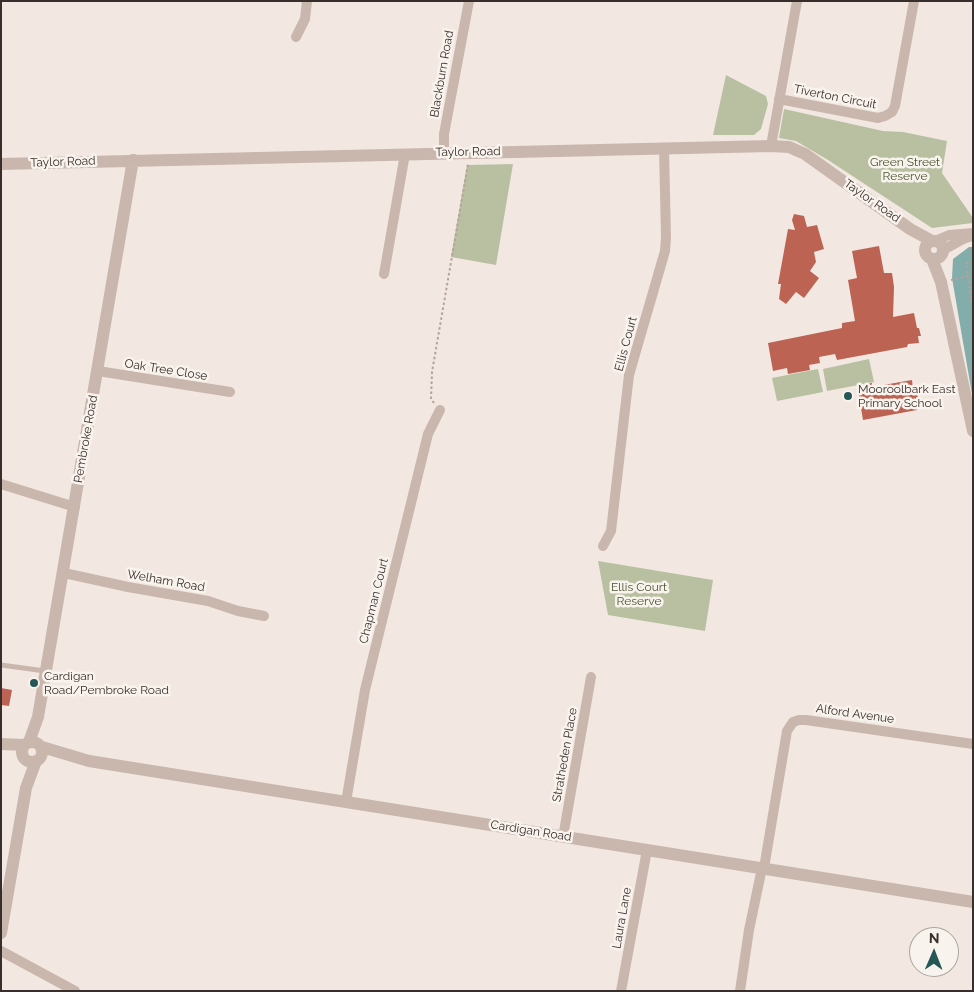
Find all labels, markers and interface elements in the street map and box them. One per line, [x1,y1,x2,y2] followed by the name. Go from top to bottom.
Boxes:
[427,29,457,119] street label: Blackburn Road
[793,82,877,112] street label: Tiverton Circuit
[435,144,501,160] street label: Taylor Road
[30,154,96,170] street label: Taylor Road
[870,155,940,183] park label: Green Street Reserve
[841,176,903,226] street label: Taylor Road
[612,315,640,373] street label: Ellis Court
[123,356,209,384] street label: Oak Tree Close
[858,382,955,410] place label: Mooroolbark East Primary School
[842,390,854,402] marker: Mooroolbark East Primary School
[71,394,101,484] street label: Pembroke Road
[356,557,392,645] street label: Chapman Court
[126,567,206,595] street label: Welham Road
[611,580,667,608] park label: Ellis Court Reserve
[44,669,169,697] place label: Cardigan Road/Pembroke Road
[28,677,40,689] marker: Cardigan Road/Pembroke Road
[815,701,895,727] street label: Alford Avenue
[550,707,580,803] street label: Stratheden Place
[490,817,572,845] street label: Cardigan Road
[610,886,634,950] street label: Laura Lane
[909,927,959,977] north arrow
[929,930,940,946] text: N

